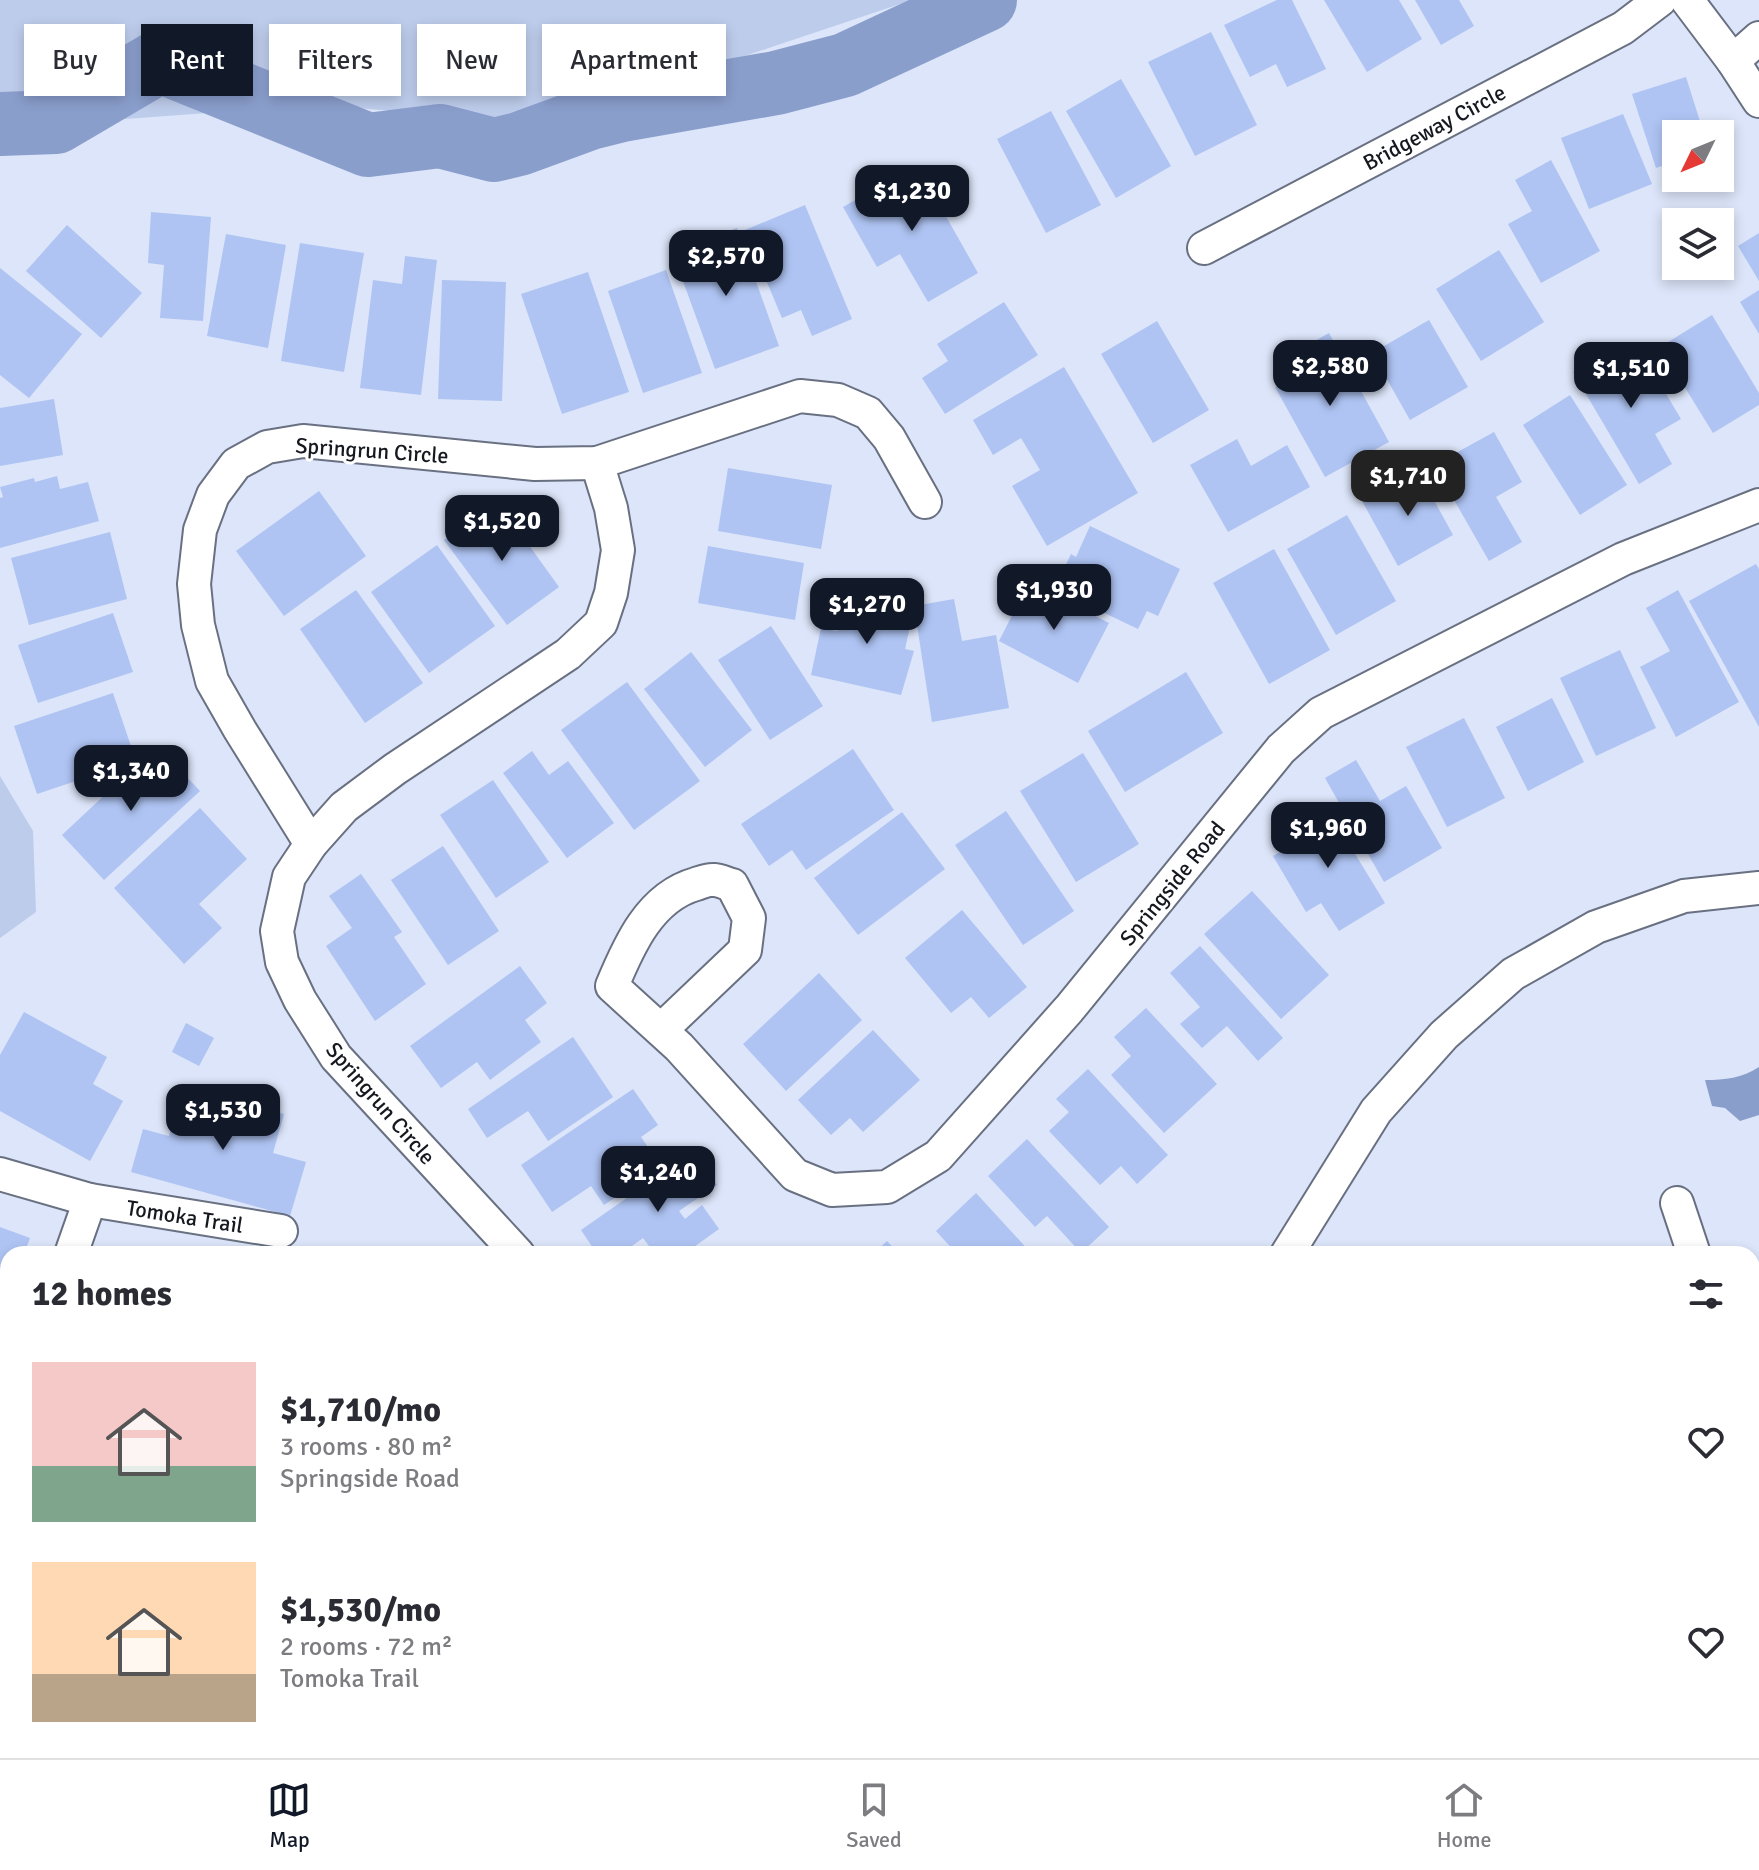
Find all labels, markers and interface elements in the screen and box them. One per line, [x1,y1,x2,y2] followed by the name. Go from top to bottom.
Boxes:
[24,24,125,96] chip: Buy
[141,24,253,96] chip: Rent
[269,24,401,96] chip: Filters
[417,24,526,96] chip: New
[542,24,726,96] chip: Apartment
[1358,79,1510,176] street label: Bridgeway Circle
[1662,120,1734,192] north arrow
[1662,120,1734,280] map controls
[847,165,977,233] pin: $1,230
[873,175,951,207] text: $1,230
[1662,208,1734,280] button: layers
[661,230,791,298] pin: $2,570
[687,240,765,272] text: $2,570
[1265,340,1395,408] pin: $2,580
[1566,342,1696,410] pin: $1,510
[1291,350,1369,382] text: $2,580
[1592,352,1670,384] text: $1,510
[294,432,449,469] street label: Springrun Circle
[1343,450,1473,518] pin: $1,710
[1369,460,1447,492] text: $1,710
[437,495,567,563] pin: $1,520
[463,505,541,537] text: $1,520
[989,564,1119,632] pin: $1,930
[1015,574,1093,606] text: $1,930
[802,578,932,646] pin: $1,270
[828,588,906,620] text: $1,270
[66,745,196,813] pin: $1,340
[92,755,170,787] text: $1,340
[1263,802,1393,870] pin: $1,960
[1289,812,1367,844] text: $1,960
[1114,816,1231,951] street label: Springside Road
[320,1037,441,1170] street label: Springrun Circle
[158,1084,288,1152] pin: $1,530
[184,1094,262,1126] text: $1,530
[593,1146,723,1214] pin: $1,240
[619,1156,697,1188] text: $1,240
[125,1194,245,1239] street label: Tomoka Trail
[1684,1272,1728,1316] icon: filters
[32,1273,172,1315] text: 12 homes
[280,1389,441,1431] text: $1,710/mo
[96,1394,192,1490] icon: home
[1684,1420,1728,1464] icon: heart
[280,1431,453,1463] text: 3 rooms · 80 m²
[280,1463,460,1495] text: Springside Road
[280,1589,441,1631] text: $1,530/mo
[96,1594,192,1690] icon: home
[1684,1620,1728,1664] icon: heart
[280,1631,453,1663] text: 2 rooms · 72 m²
[280,1663,419,1695] text: Tomoka Trail
[267,1778,311,1853] tab: Map
[846,1778,902,1853] tab: Saved
[1437,1778,1492,1853] tab: Home

